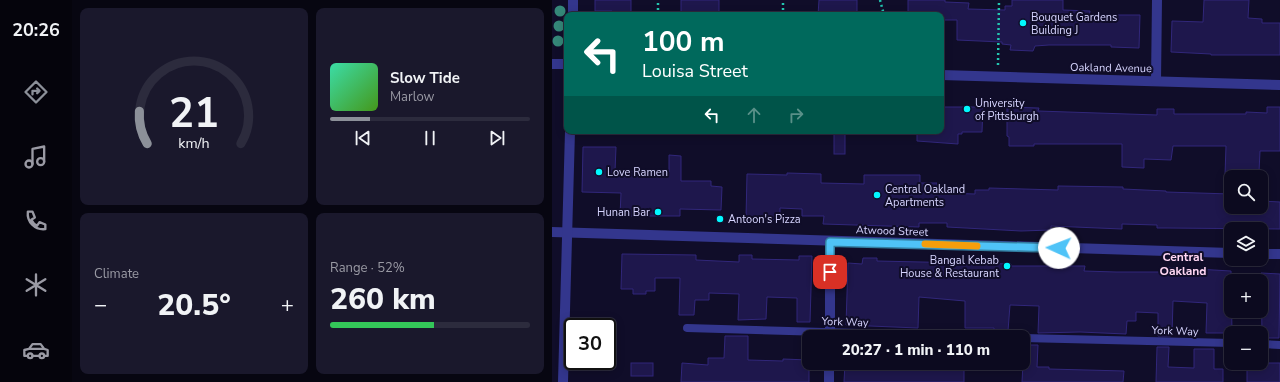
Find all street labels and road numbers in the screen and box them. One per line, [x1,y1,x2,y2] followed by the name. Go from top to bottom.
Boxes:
[1070,60,1152,76] street label: Oakland Avenue
[856,222,929,240] street label: Atwood Street
[820,314,869,330] street label: York Way
[1150,323,1199,339] street label: York Way

